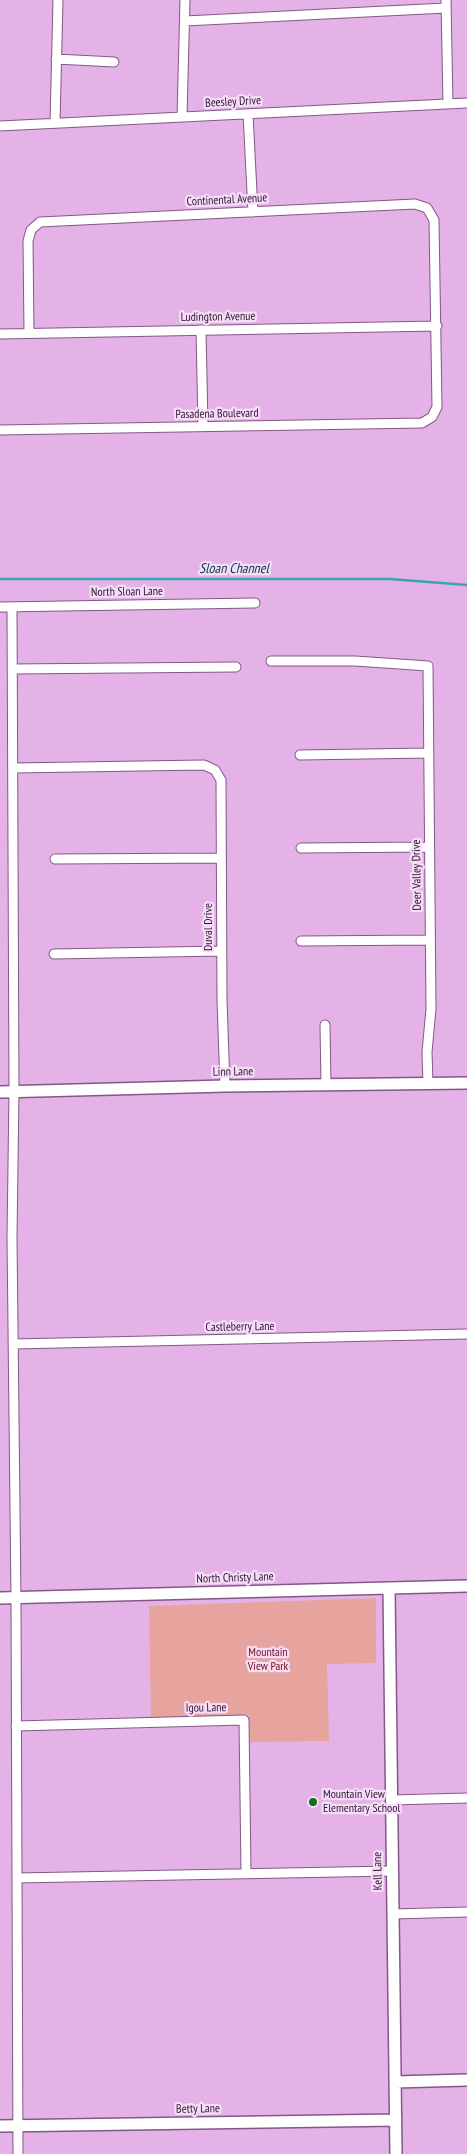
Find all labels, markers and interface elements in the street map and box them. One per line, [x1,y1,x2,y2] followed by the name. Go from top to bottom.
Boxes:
[205,93,261,111] street label: Beesley Drive
[186,191,268,209] street label: Continental Avenue
[180,309,256,325] street label: Ludington Avenue
[175,406,259,422] street label: Pasadena Boulevard
[199,561,269,577] water label: Sloan Channel
[91,584,163,600] street label: North Sloan Lane
[409,839,425,911] street label: Deer Valley Drive
[202,903,216,951] street label: Duval Drive
[213,1064,253,1080] street label: Linn Lane
[205,1319,275,1335] street label: Castleberry Lane
[196,1569,274,1587] street label: North Christy Lane
[248,1646,288,1674] park label: Mountain View Park
[186,1700,226,1716] street label: Igou Lane
[323,1788,400,1816] place label: Mountain View Elementary School
[307,1796,319,1808] marker: Mountain View Elementary School
[370,1852,386,1890] street label: Kell Lane
[176,2101,220,2117] street label: Betty Lane

